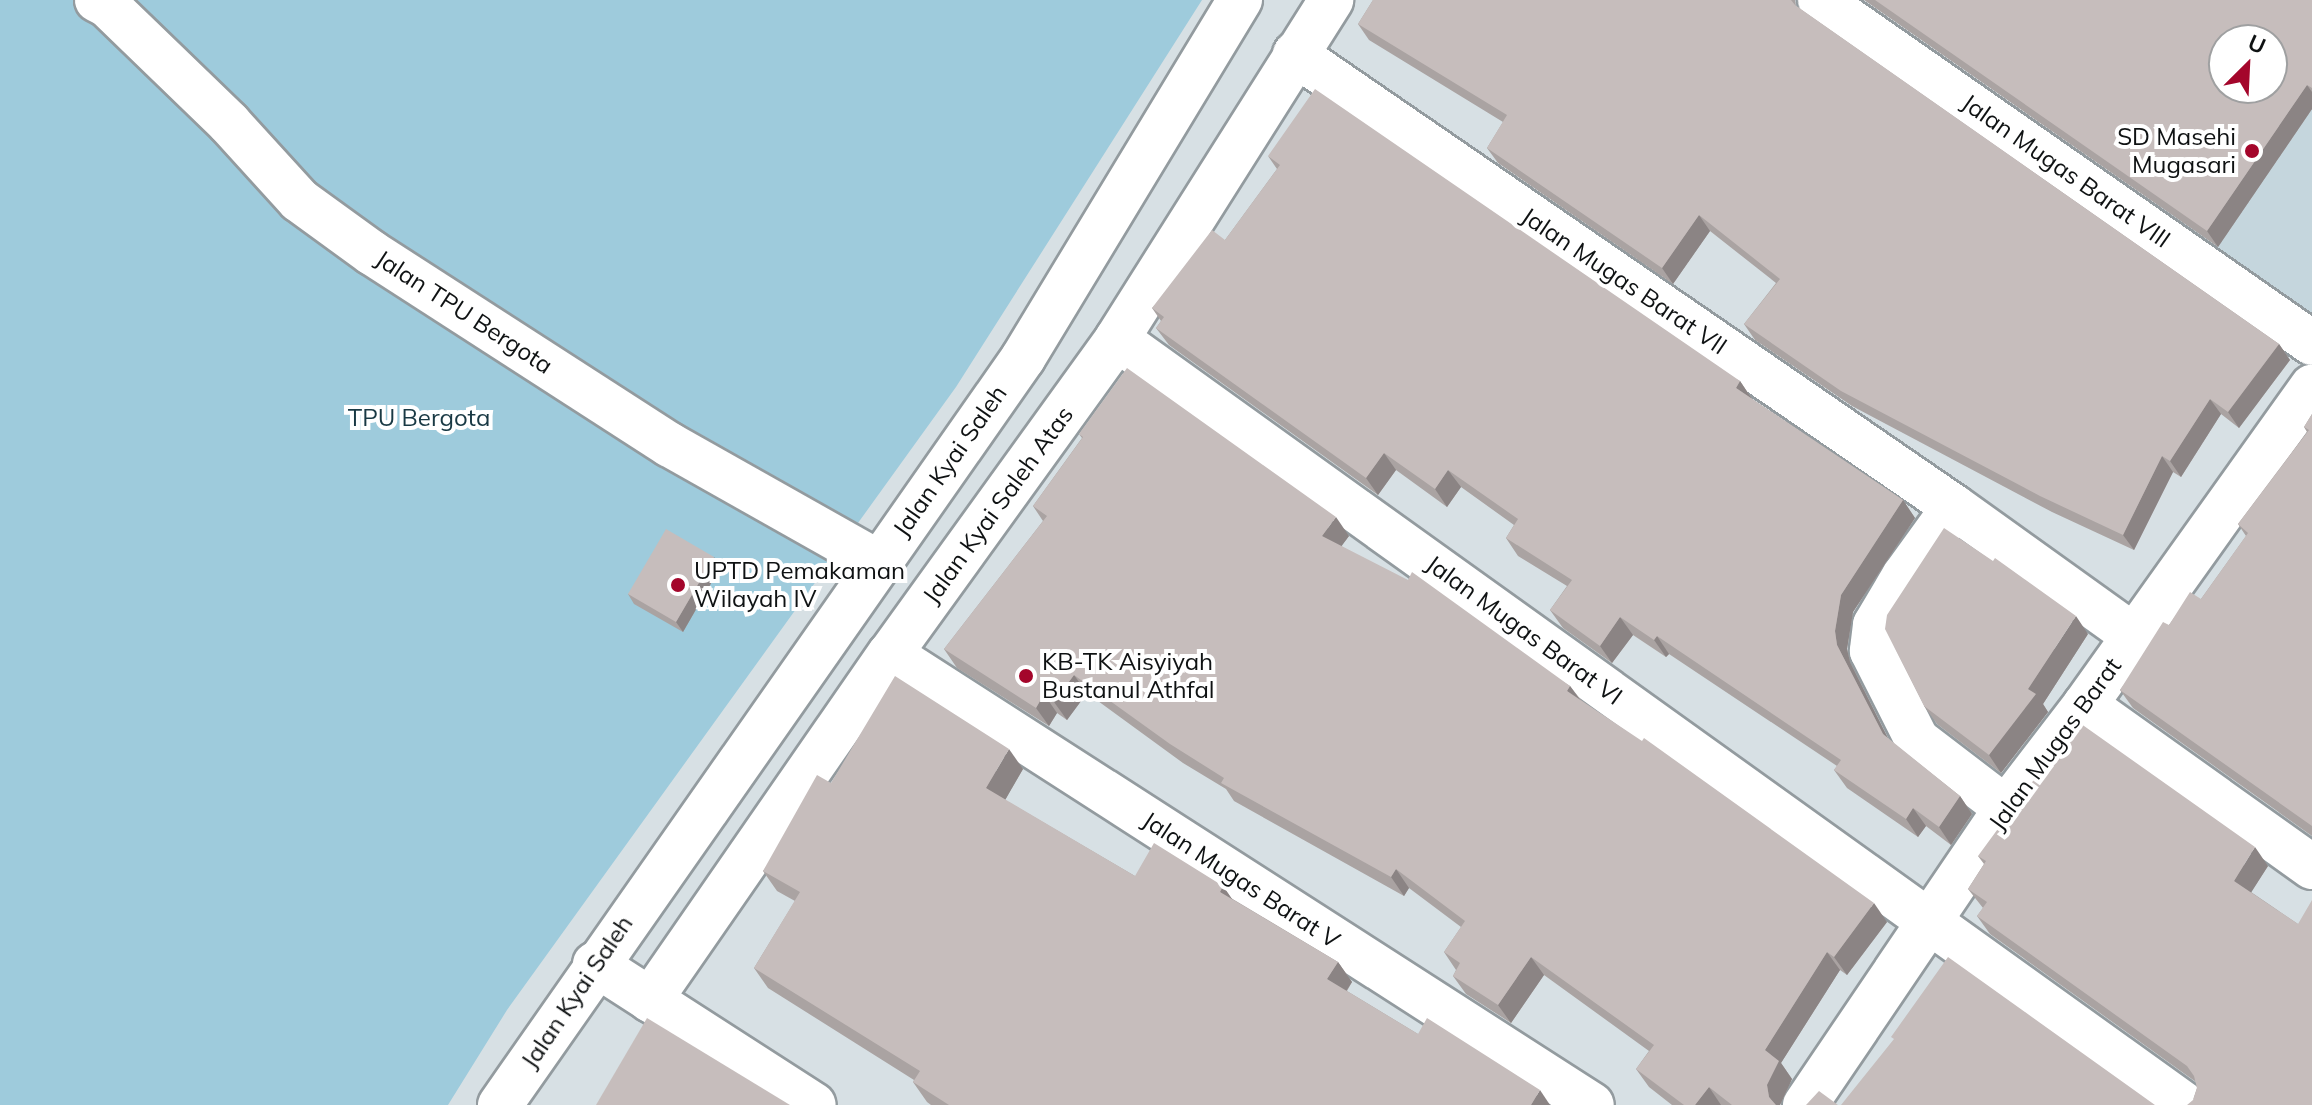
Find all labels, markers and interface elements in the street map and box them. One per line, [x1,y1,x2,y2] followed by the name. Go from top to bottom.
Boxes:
[2208,24,2288,104] north arrow
[2244,28,2270,60] text: U
[1956,88,2176,254] street label: Jalan Mugas Barat VIII
[2117,123,2236,179] place label: SD Masehi Mugasari
[2243,142,2261,160] marker: SD Masehi Mugasari
[1516,201,1732,361] street label: Jalan Mugas Barat VII
[370,244,558,380] street label: Jalan TPU Bergota
[887,380,1013,542] street label: Jalan Kyai Saleh
[917,401,1079,609] street label: Jalan Kyai Saleh Atas
[348,404,490,432] park label: TPU Bergota
[1420,549,1628,711] street label: Jalan Mugas Barat VI
[694,557,905,613] place label: UPTD Pemakaman Wilayah IV
[669,576,687,594] marker: UPTD Pemakaman Wilayah IV
[1042,648,1215,704] place label: KB-TK Aisyiyah Bustanul Athfal
[1983,652,2127,836] street label: Jalan Mugas Barat
[1017,667,1035,685] marker: KB-TK Aisyiyah Bustanul Athfal
[1137,805,1345,955] street label: Jalan Mugas Barat V
[515,910,639,1074] street label: Jalan Kyai Saleh

